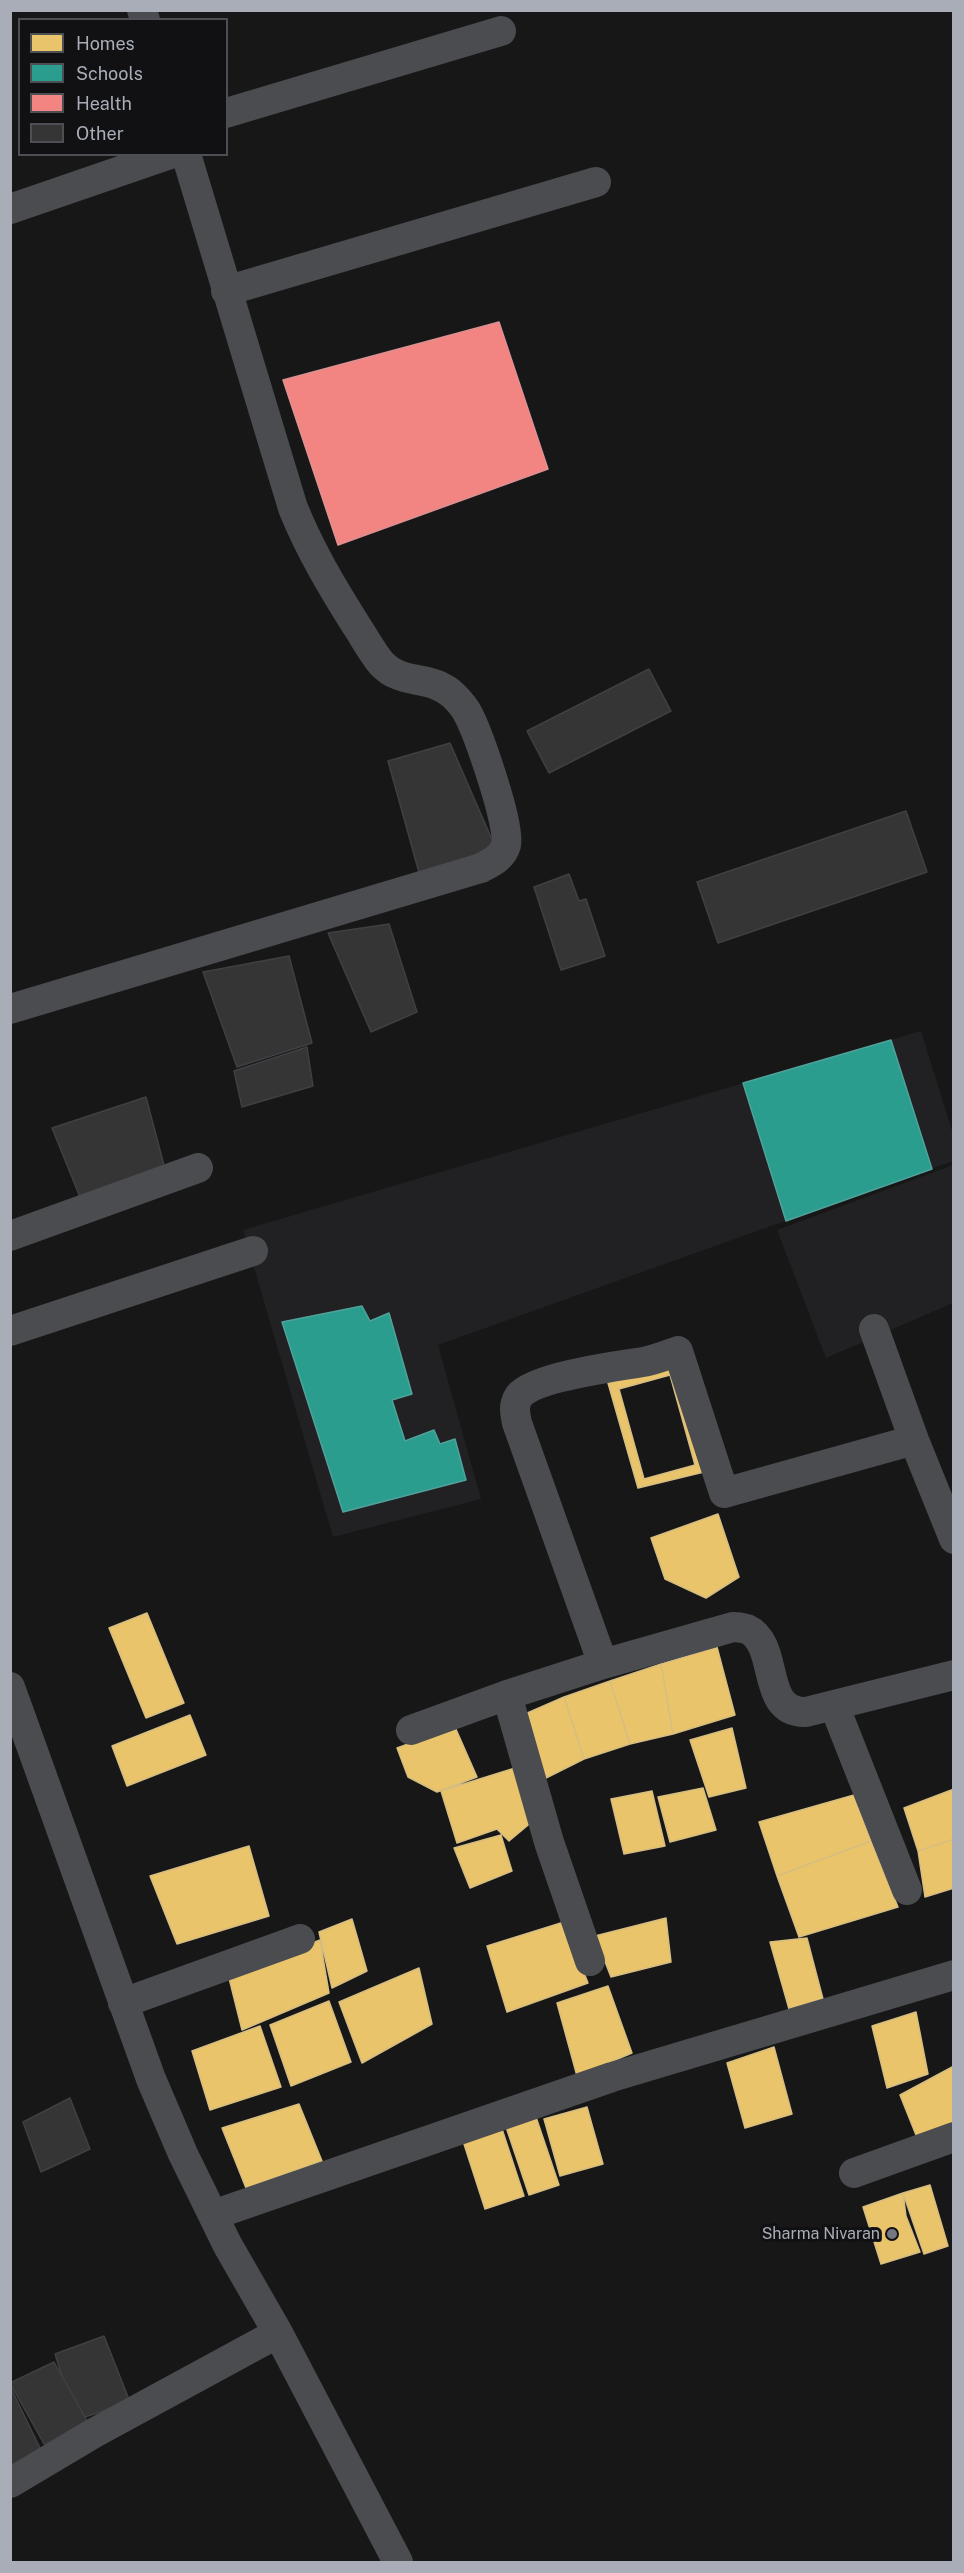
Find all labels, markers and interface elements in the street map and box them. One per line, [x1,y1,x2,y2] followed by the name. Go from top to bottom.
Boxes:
[18,18,228,156] legend
[76,33,135,54] text: Homes
[76,63,143,84] text: Schools
[76,93,132,114] text: Health
[76,123,124,144] text: Other
[762,2224,880,2244] place label: Sharma Nivaran
[885,2227,899,2241] marker: Sharma Nivaran

